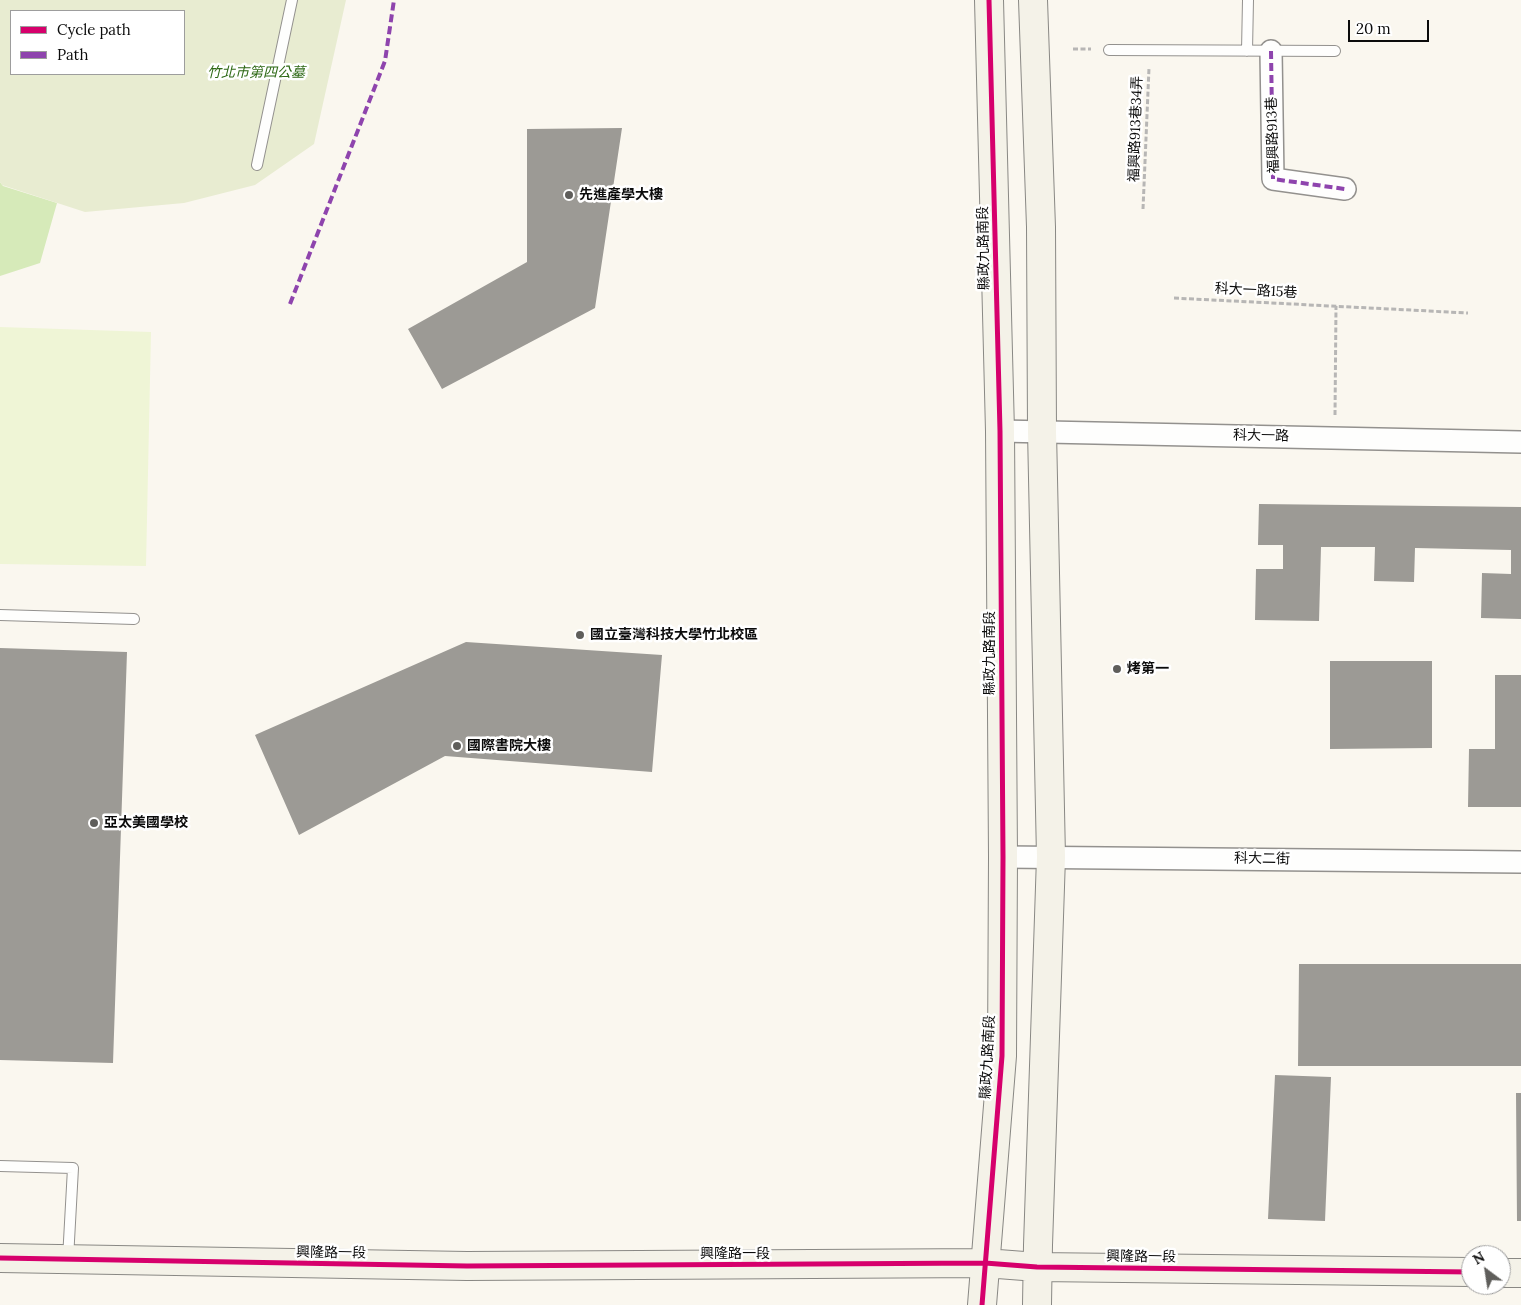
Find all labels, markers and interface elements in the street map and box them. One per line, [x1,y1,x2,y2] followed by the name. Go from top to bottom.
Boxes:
[10,10,185,75] legend
[1351,10,1432,42] scale bar
[1356,19,1391,38] text: 20 m
[57,20,131,39] text: Cycle path
[57,45,88,64] text: Path
[207,65,305,81] park label: 竹北市第四公墓
[1126,76,1146,182] street label: 福興路913巷34弄
[1263,96,1283,174] street label: 福興路913巷
[579,187,663,203] place label: 先進產學大樓
[563,189,575,201] marker: 先進產學大樓
[975,206,993,290] street label: 縣政九路南段
[1214,280,1298,302] street label: 科大一路15巷
[1233,427,1289,445] street label: 科大一路
[982,611,998,695] street label: 縣政九路南段
[590,627,758,643] place label: 國立臺灣科技大學竹北校區
[574,629,586,641] marker: 國立臺灣科技大學竹北校區
[1127,661,1169,677] place label: 烤第一
[1111,663,1123,675] marker: 烤第一
[467,738,551,754] place label: 國際書院大樓
[451,740,463,752] marker: 國際書院大樓
[104,815,188,831] place label: 亞太美國學校
[88,817,100,829] marker: 亞太美國學校
[1234,850,1290,868] street label: 科大二街
[977,1015,999,1099] street label: 縣政九路南段
[296,1244,366,1262] street label: 興隆路一段
[1461,1245,1511,1295] north arrow
[700,1246,770,1262] street label: 興隆路一段
[1106,1248,1176,1266] street label: 興隆路一段
[1470,1248,1488,1269] text: N

